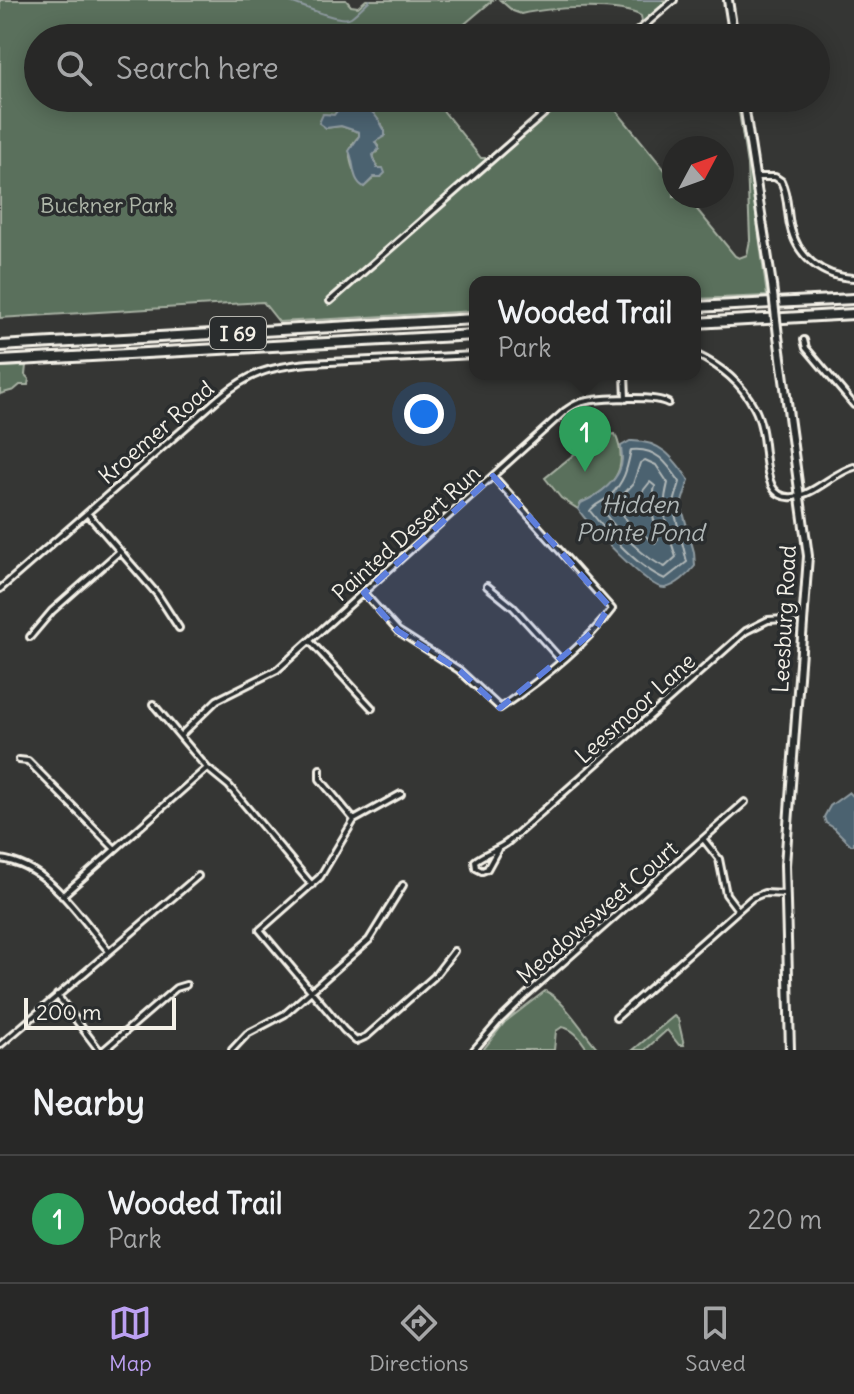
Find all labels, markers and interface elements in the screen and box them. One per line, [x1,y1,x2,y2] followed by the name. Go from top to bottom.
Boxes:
[24,24,830,112] search box
[52,46,96,90] icon: search
[116,49,279,87] text: Search here
[662,136,734,208] north arrow
[40,191,174,219] park label: Buckner Park
[469,276,701,380] popup
[498,293,672,331] text: Wooded Trail
[210,317,266,349] road number: I 69
[498,331,551,364] text: Park
[93,374,219,490] street label: Kroemer Road
[404,394,444,434] your location
[559,406,611,472] pin: 1
[326,459,486,607] street label: Painted Desert Run
[576,489,707,547] water label: Hidden Pointe Pond
[766,544,802,694] street label: Leesburg Road
[569,647,701,769] street label: Leesmoor Lane
[511,834,683,990] street label: Meadowsweet Court
[24,994,176,1030] scale bar
[36,998,102,1026] text: 200 m
[32,1081,145,1124] text: Nearby
[108,1184,283,1222] text: Wooded Trail
[53,1203,63,1236] text: 1
[747,1203,822,1236] text: 220 m
[108,1222,162,1255] text: Park
[108,1301,152,1377] tab: Map
[369,1301,469,1377] tab: Directions
[685,1301,746,1377] tab: Saved

